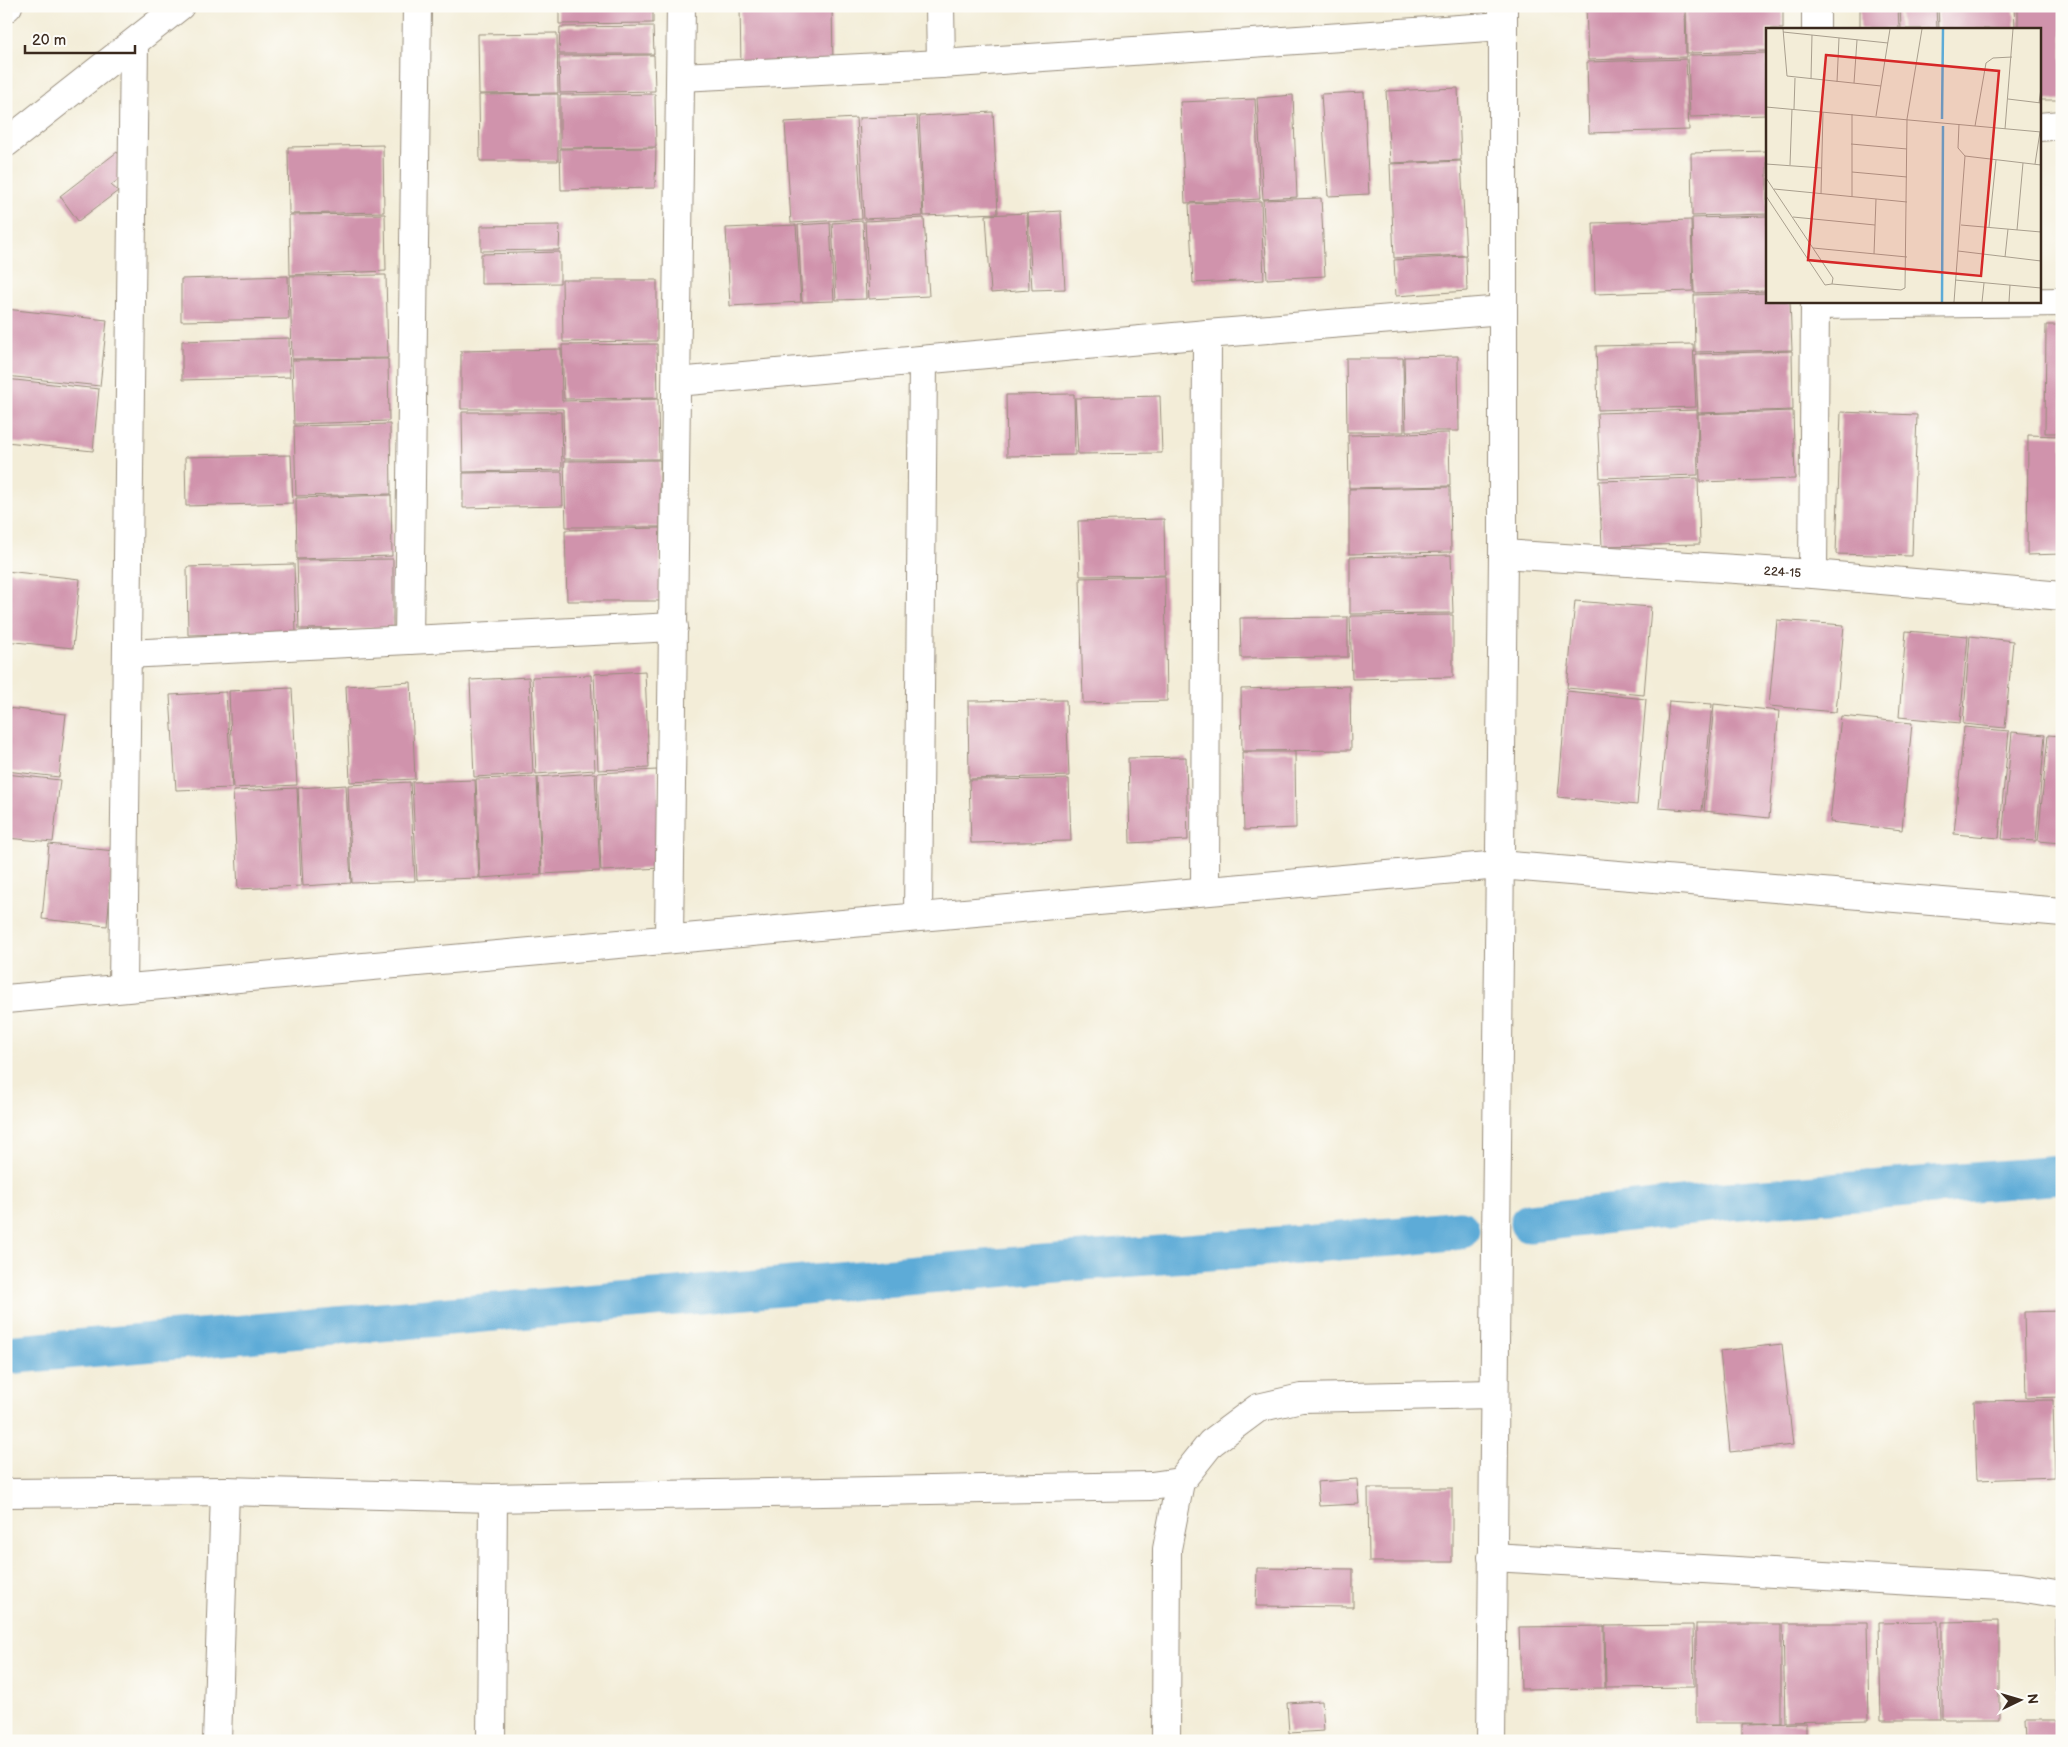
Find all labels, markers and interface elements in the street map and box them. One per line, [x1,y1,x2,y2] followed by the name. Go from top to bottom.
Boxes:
[25,22,135,54] scale bar
[1766,28,2040,302] inset map
[32,31,66,50] text: 20 m
[1763,564,1802,581] street label: 224-15
[1996,1674,2046,1724] north arrow
[2024,1693,2041,1705] text: N

